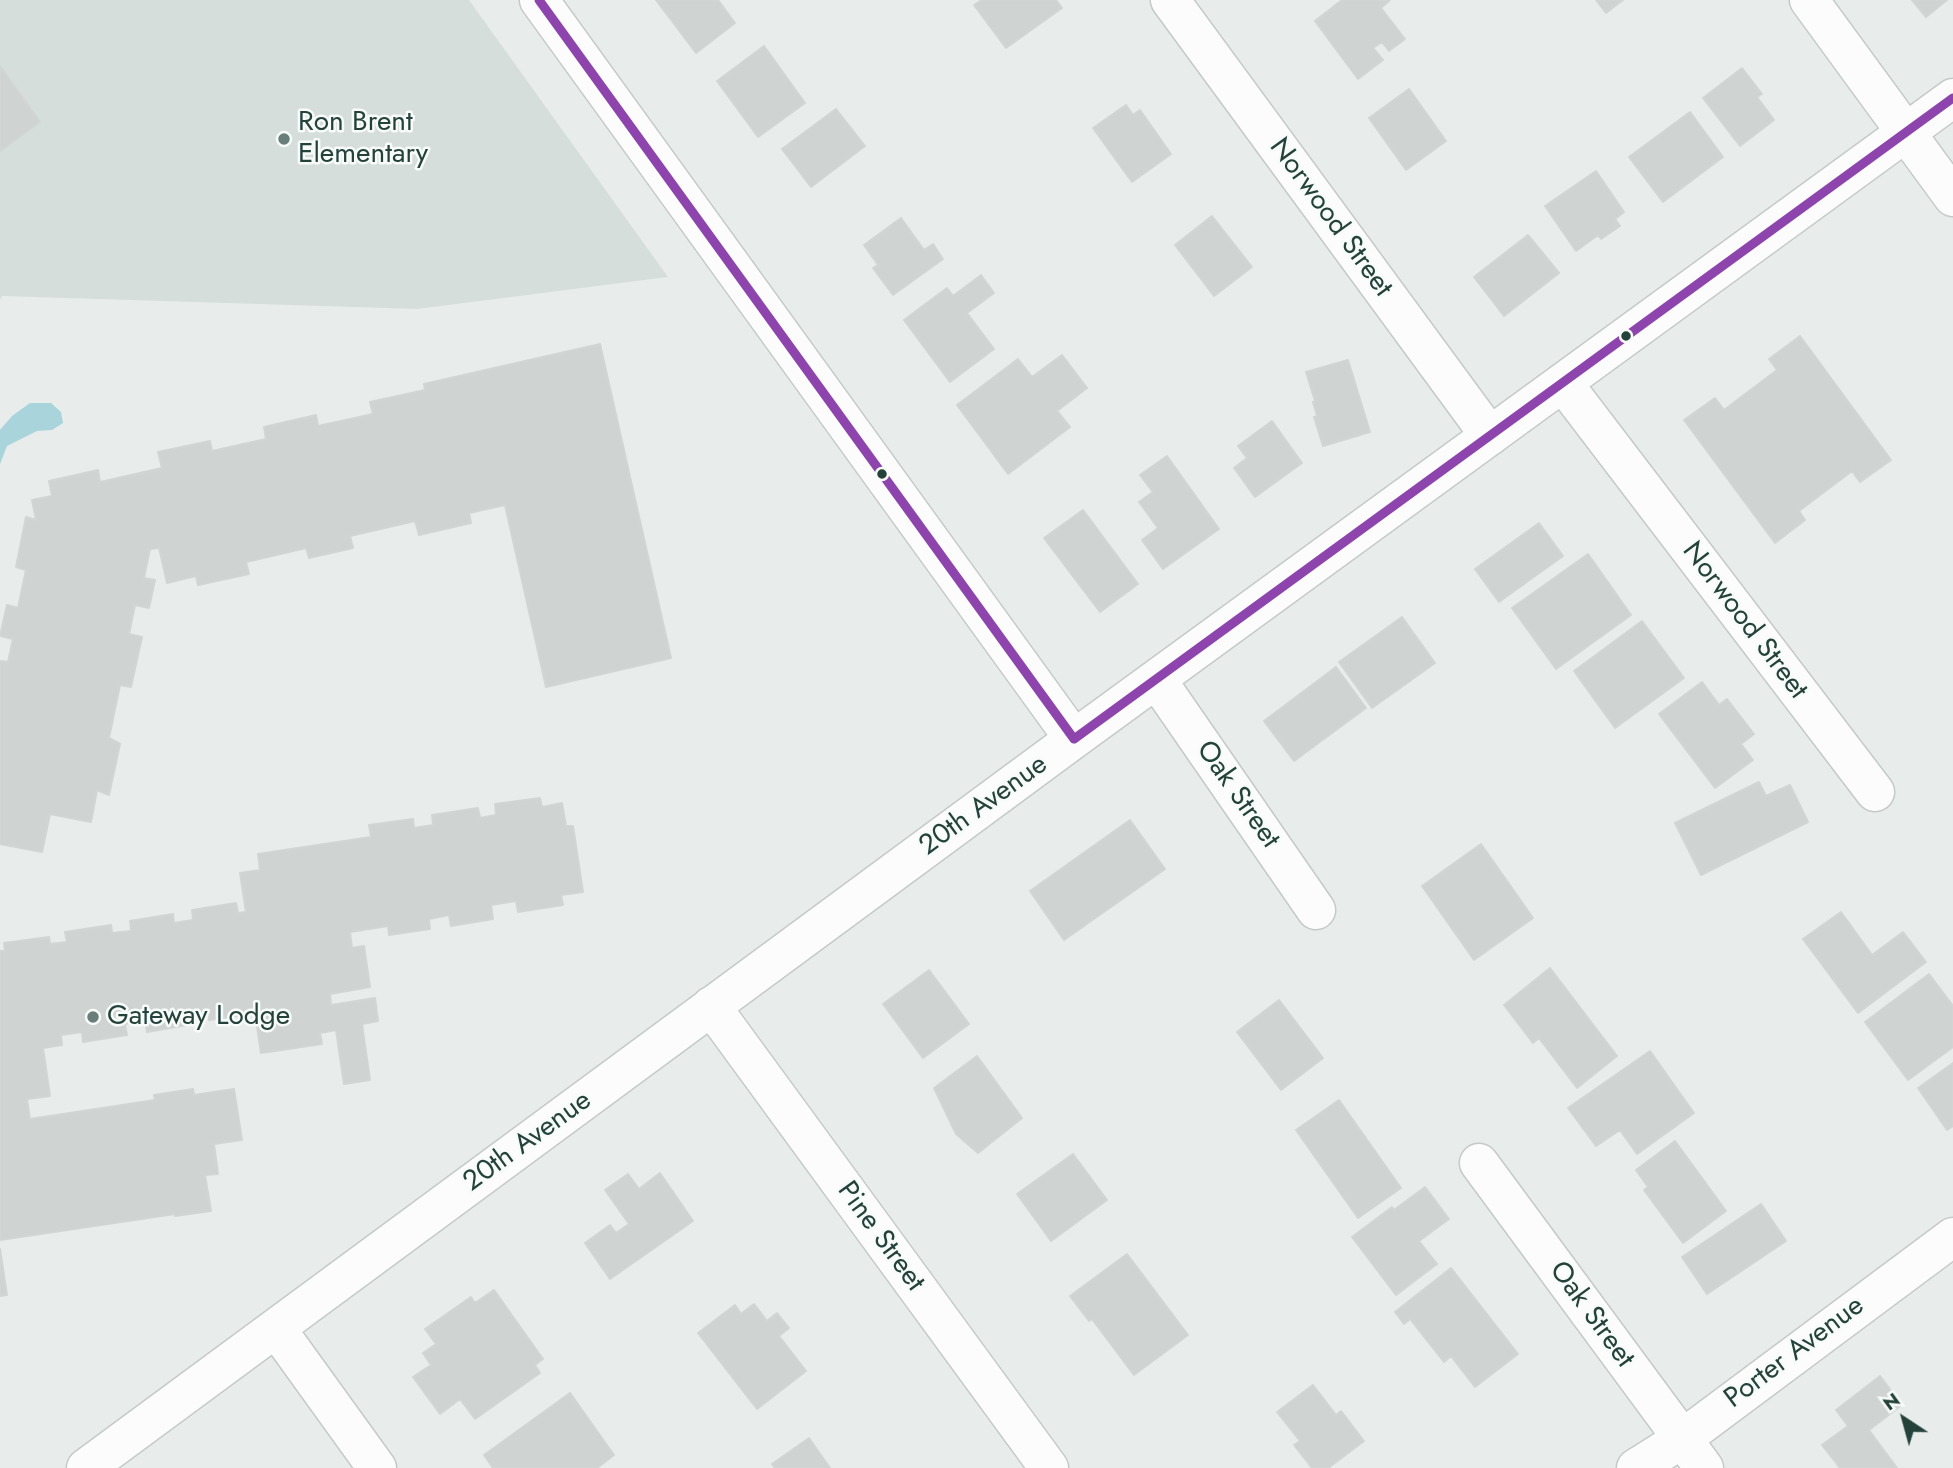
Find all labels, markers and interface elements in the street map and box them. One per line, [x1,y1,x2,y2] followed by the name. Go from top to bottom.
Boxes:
[298,106,428,172] place label: Ron Brent Elementary
[276,131,292,147] marker: Ron Brent Elementary
[1261,132,1399,304] street label: Norwood Street
[1619,329,1633,343] unlabelled marker
[875,467,889,481] unlabelled marker
[1674,536,1814,706] street label: Norwood Street
[1188,735,1286,855] street label: Oak Street
[914,748,1054,864] street label: 20th Avenue
[107,1000,290,1034] place label: Gateway Lodge
[85,1009,101,1025] marker: Gateway Lodge
[458,1084,598,1200] street label: 20th Avenue
[829,1176,931,1298] street label: Pine Street
[1541,1255,1641,1375] street label: Oak Street
[1719,1290,1871,1416] street label: Porter Avenue
[1869,1384,1939,1454] north arrow
[1877,1386,1905,1417] text: N

